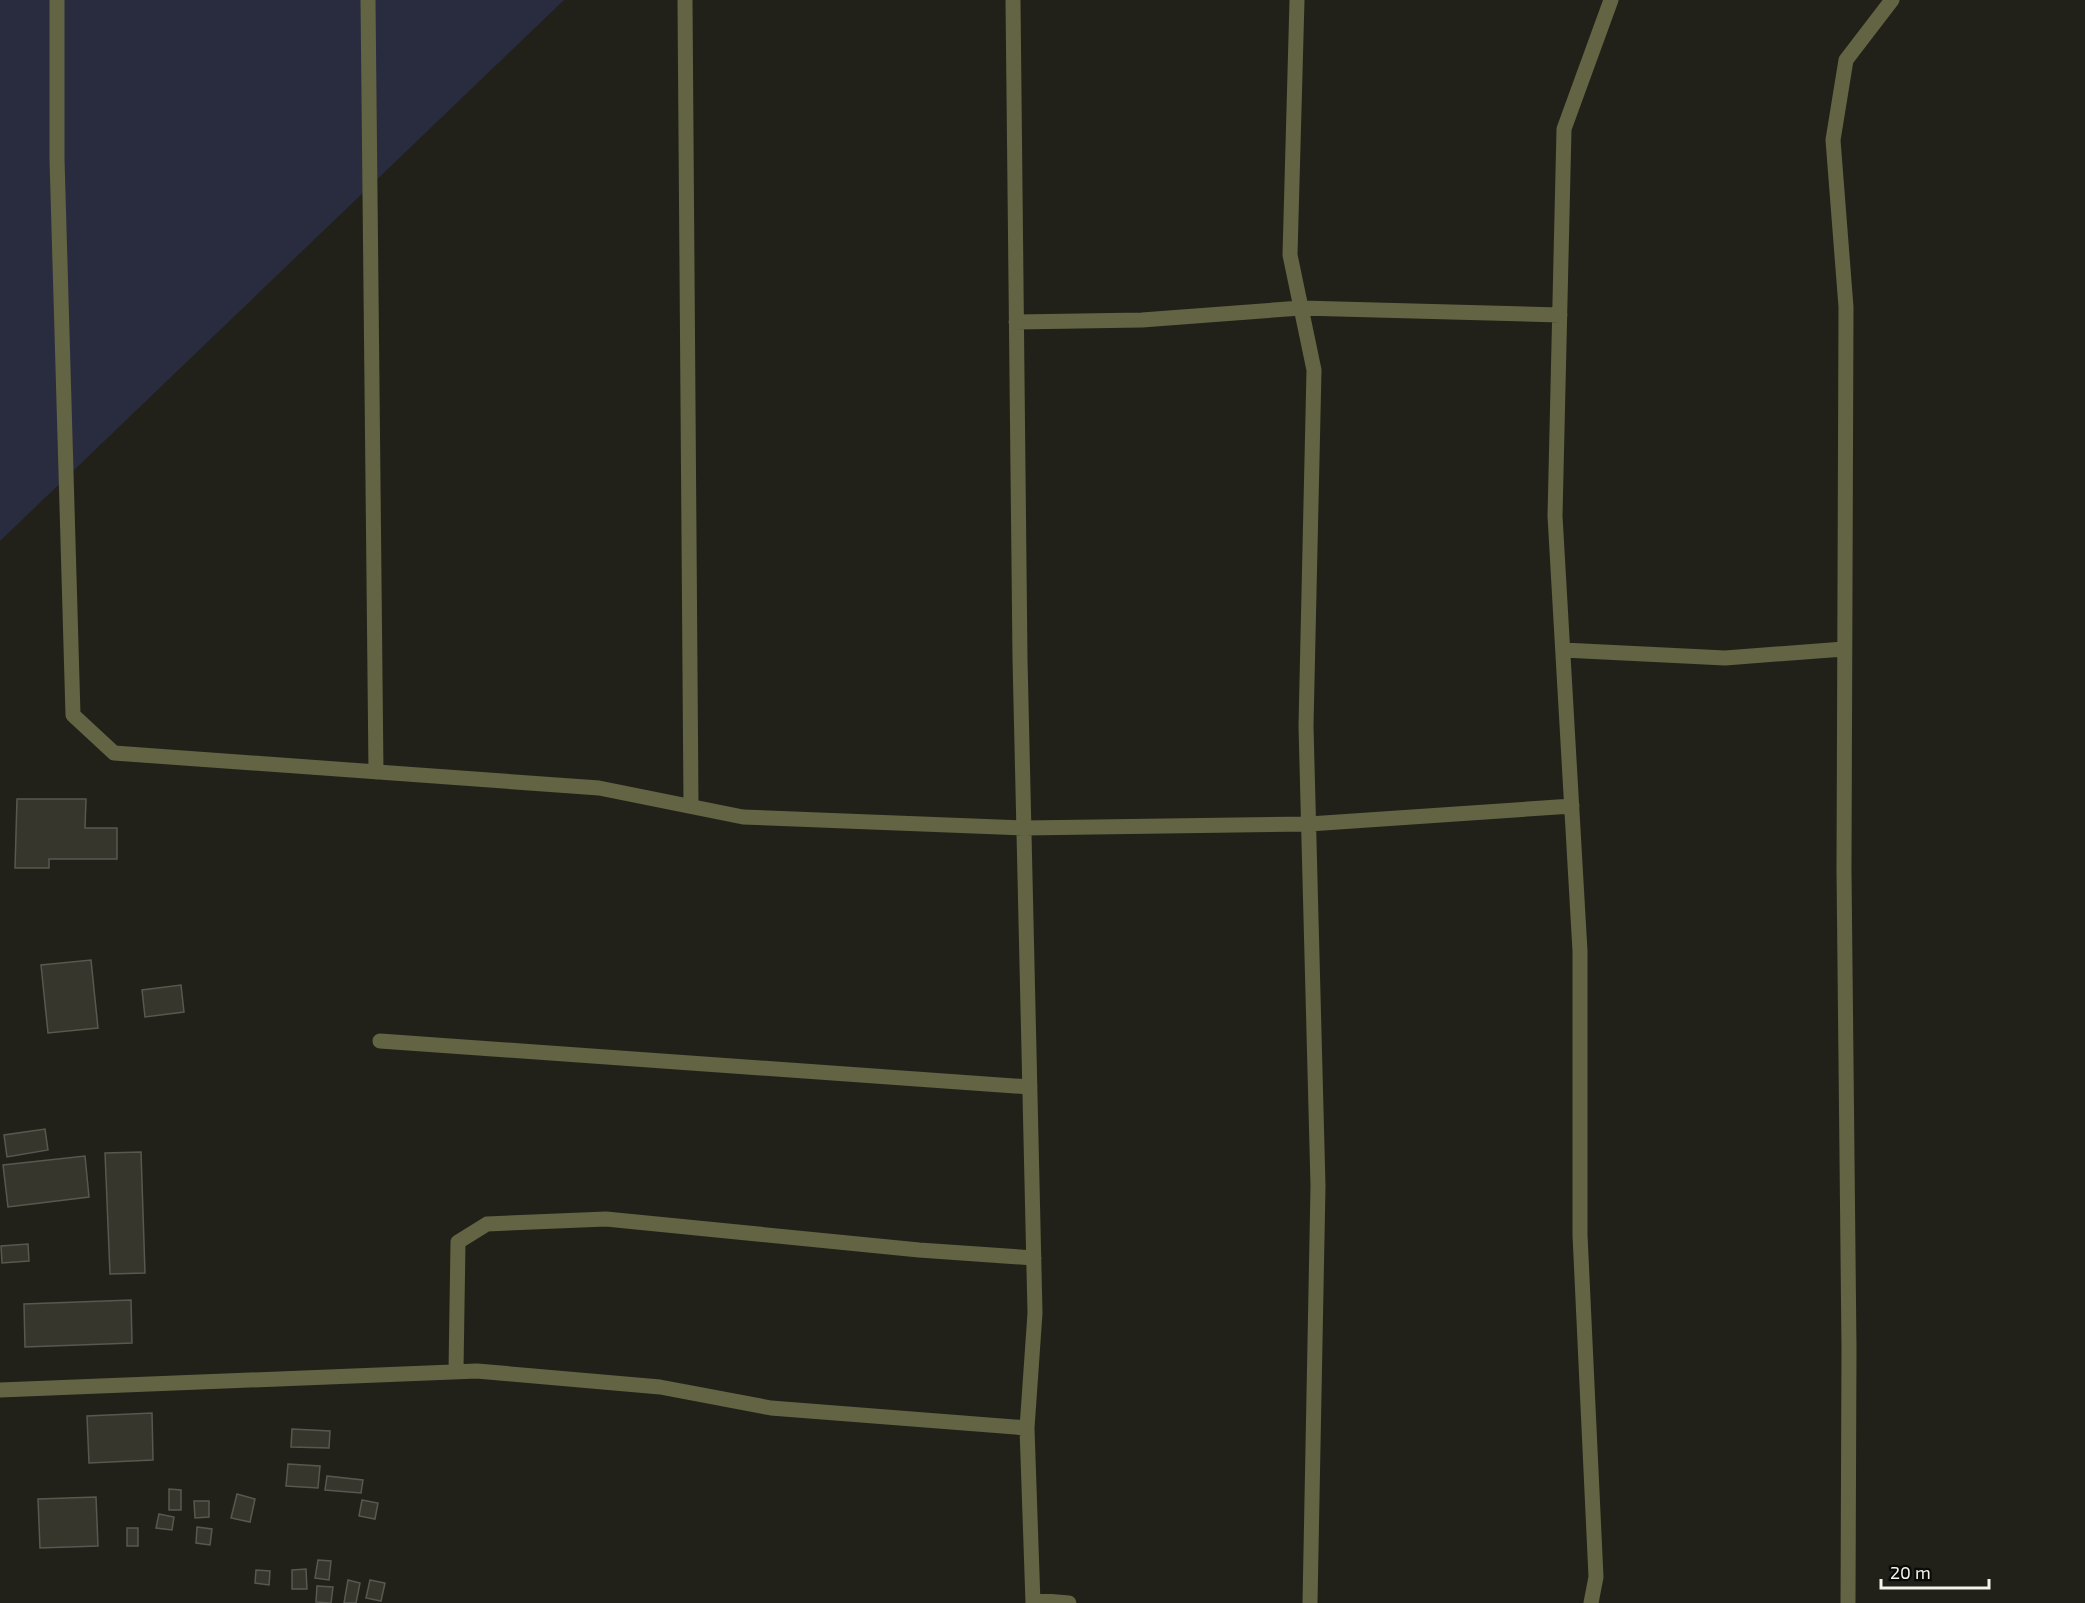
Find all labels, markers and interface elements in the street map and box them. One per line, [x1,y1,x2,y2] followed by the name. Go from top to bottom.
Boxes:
[1881,1552,1989,1590] scale bar
[1890,1561,1931,1583] text: 20 m

